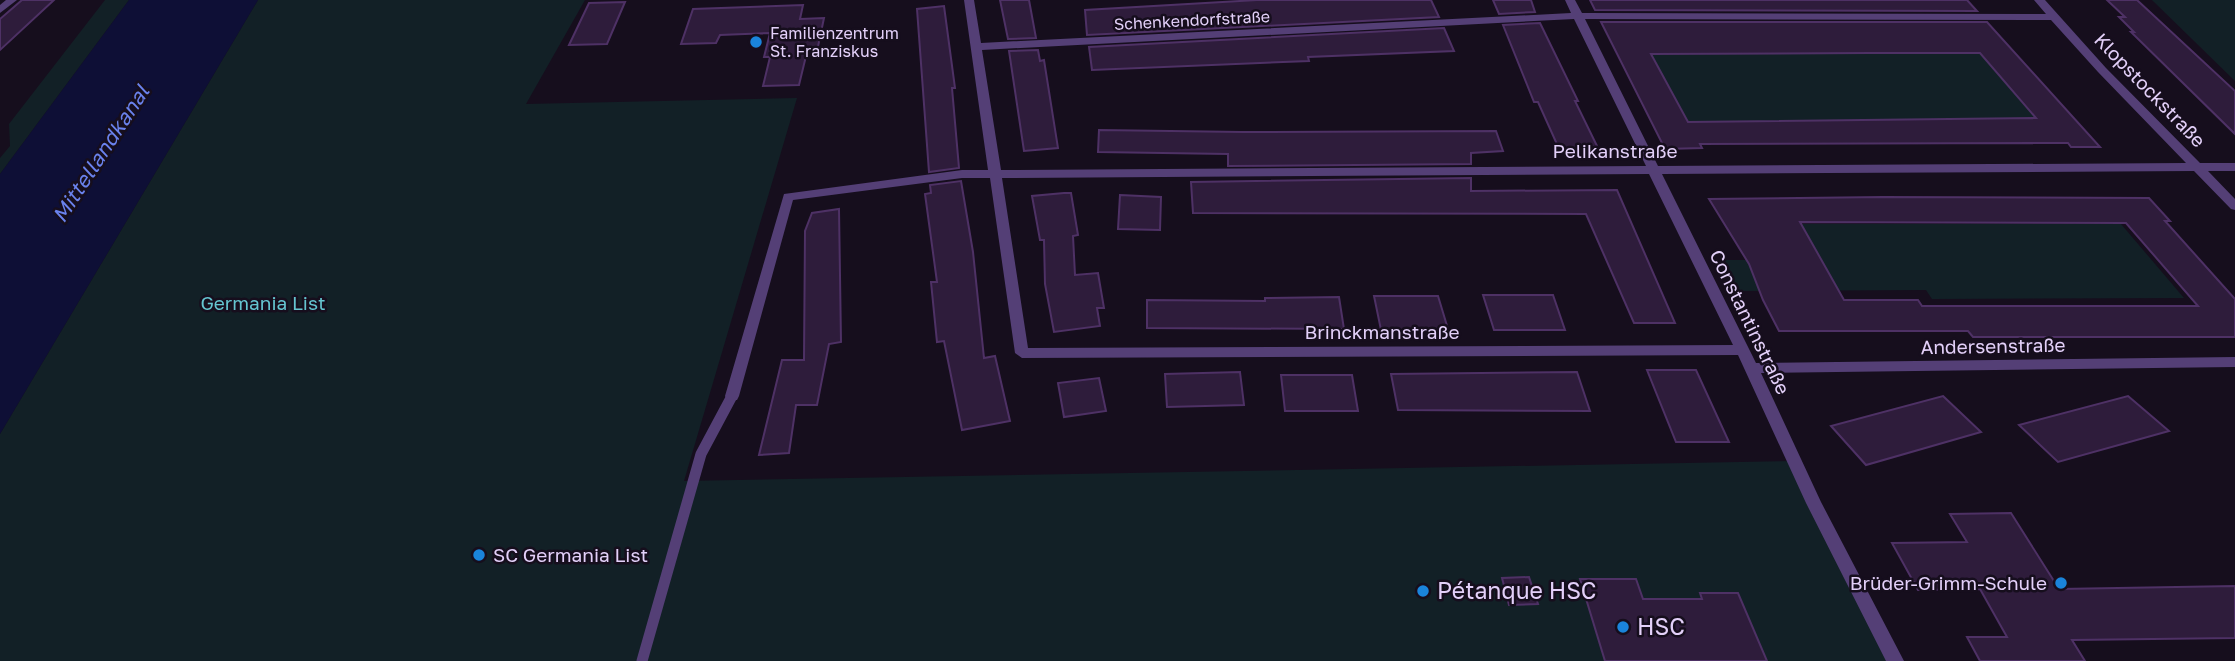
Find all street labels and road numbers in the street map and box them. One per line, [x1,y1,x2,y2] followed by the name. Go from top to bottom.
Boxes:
[1113,6,1271,34] street label: Schenkendorfstraße
[2090,28,2211,151] street label: Klopstockstraße
[1552,139,1678,162] street label: Pelikanstraße
[1705,246,1795,398] street label: Constantinstraße
[1305,320,1459,343] street label: Brinckmanstraße
[1920,333,2066,358] street label: Andersenstraße

